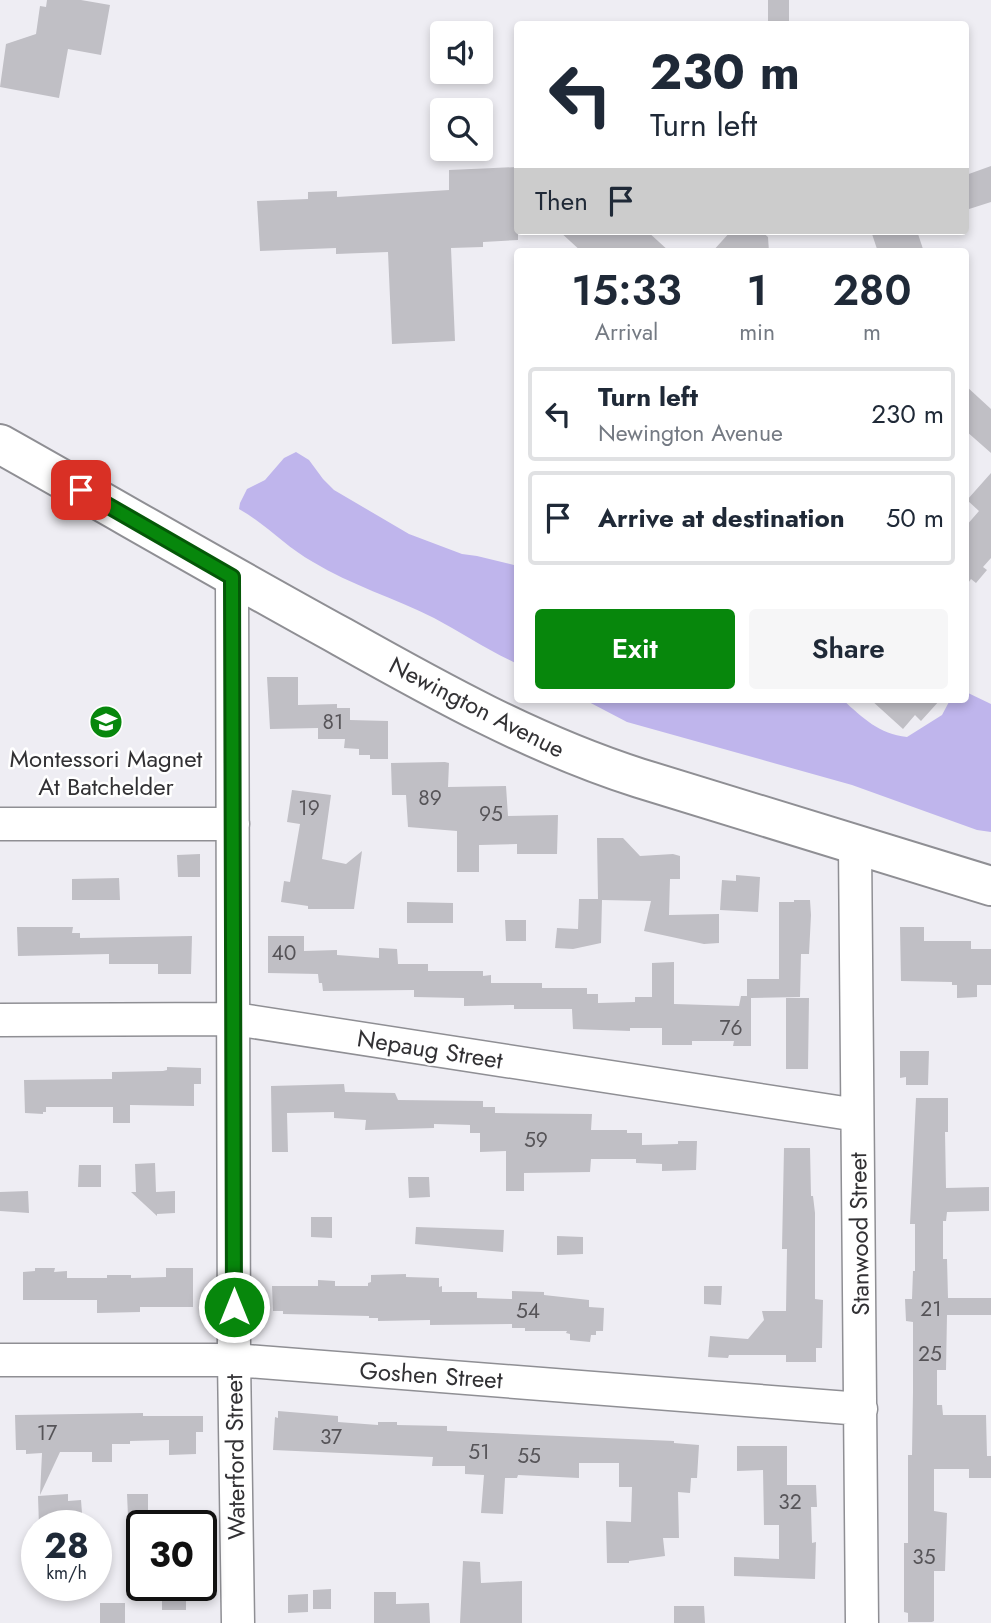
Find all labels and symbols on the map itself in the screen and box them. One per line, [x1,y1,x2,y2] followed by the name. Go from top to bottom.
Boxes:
[51,460,111,520] pin
[383,648,571,766] street label: Newington Avenue
[87,703,125,741] school or university icon: Montessori Magnet At Batchelder
[323,707,343,737] house number: 81
[10,741,203,804] place label: Montessori Magnet At Batchelder
[418,783,442,813] house number: 89
[298,793,320,823] house number: 19
[479,799,503,829] house number: 95
[272,938,296,968] house number: 40
[719,1013,743,1043] house number: 76
[355,1020,506,1078] street label: Nepaug Street
[524,1125,548,1155] house number: 59
[840,1152,878,1316] street label: Stanwood Street
[197,1270,271,1344] position arrow
[920,1294,942,1324] house number: 21
[516,1296,540,1326] house number: 54
[918,1339,942,1369] house number: 25
[358,1353,504,1397] street label: Goshen Street
[216,1374,254,1540] street label: Waterford Street
[37,1418,57,1448] house number: 17
[320,1422,342,1452] house number: 37
[468,1437,490,1467] house number: 51
[517,1441,541,1471] house number: 55
[778,1487,802,1517] house number: 32
[126,1510,217,1601] speed limit sign: 30
[912,1542,936,1572] house number: 35

